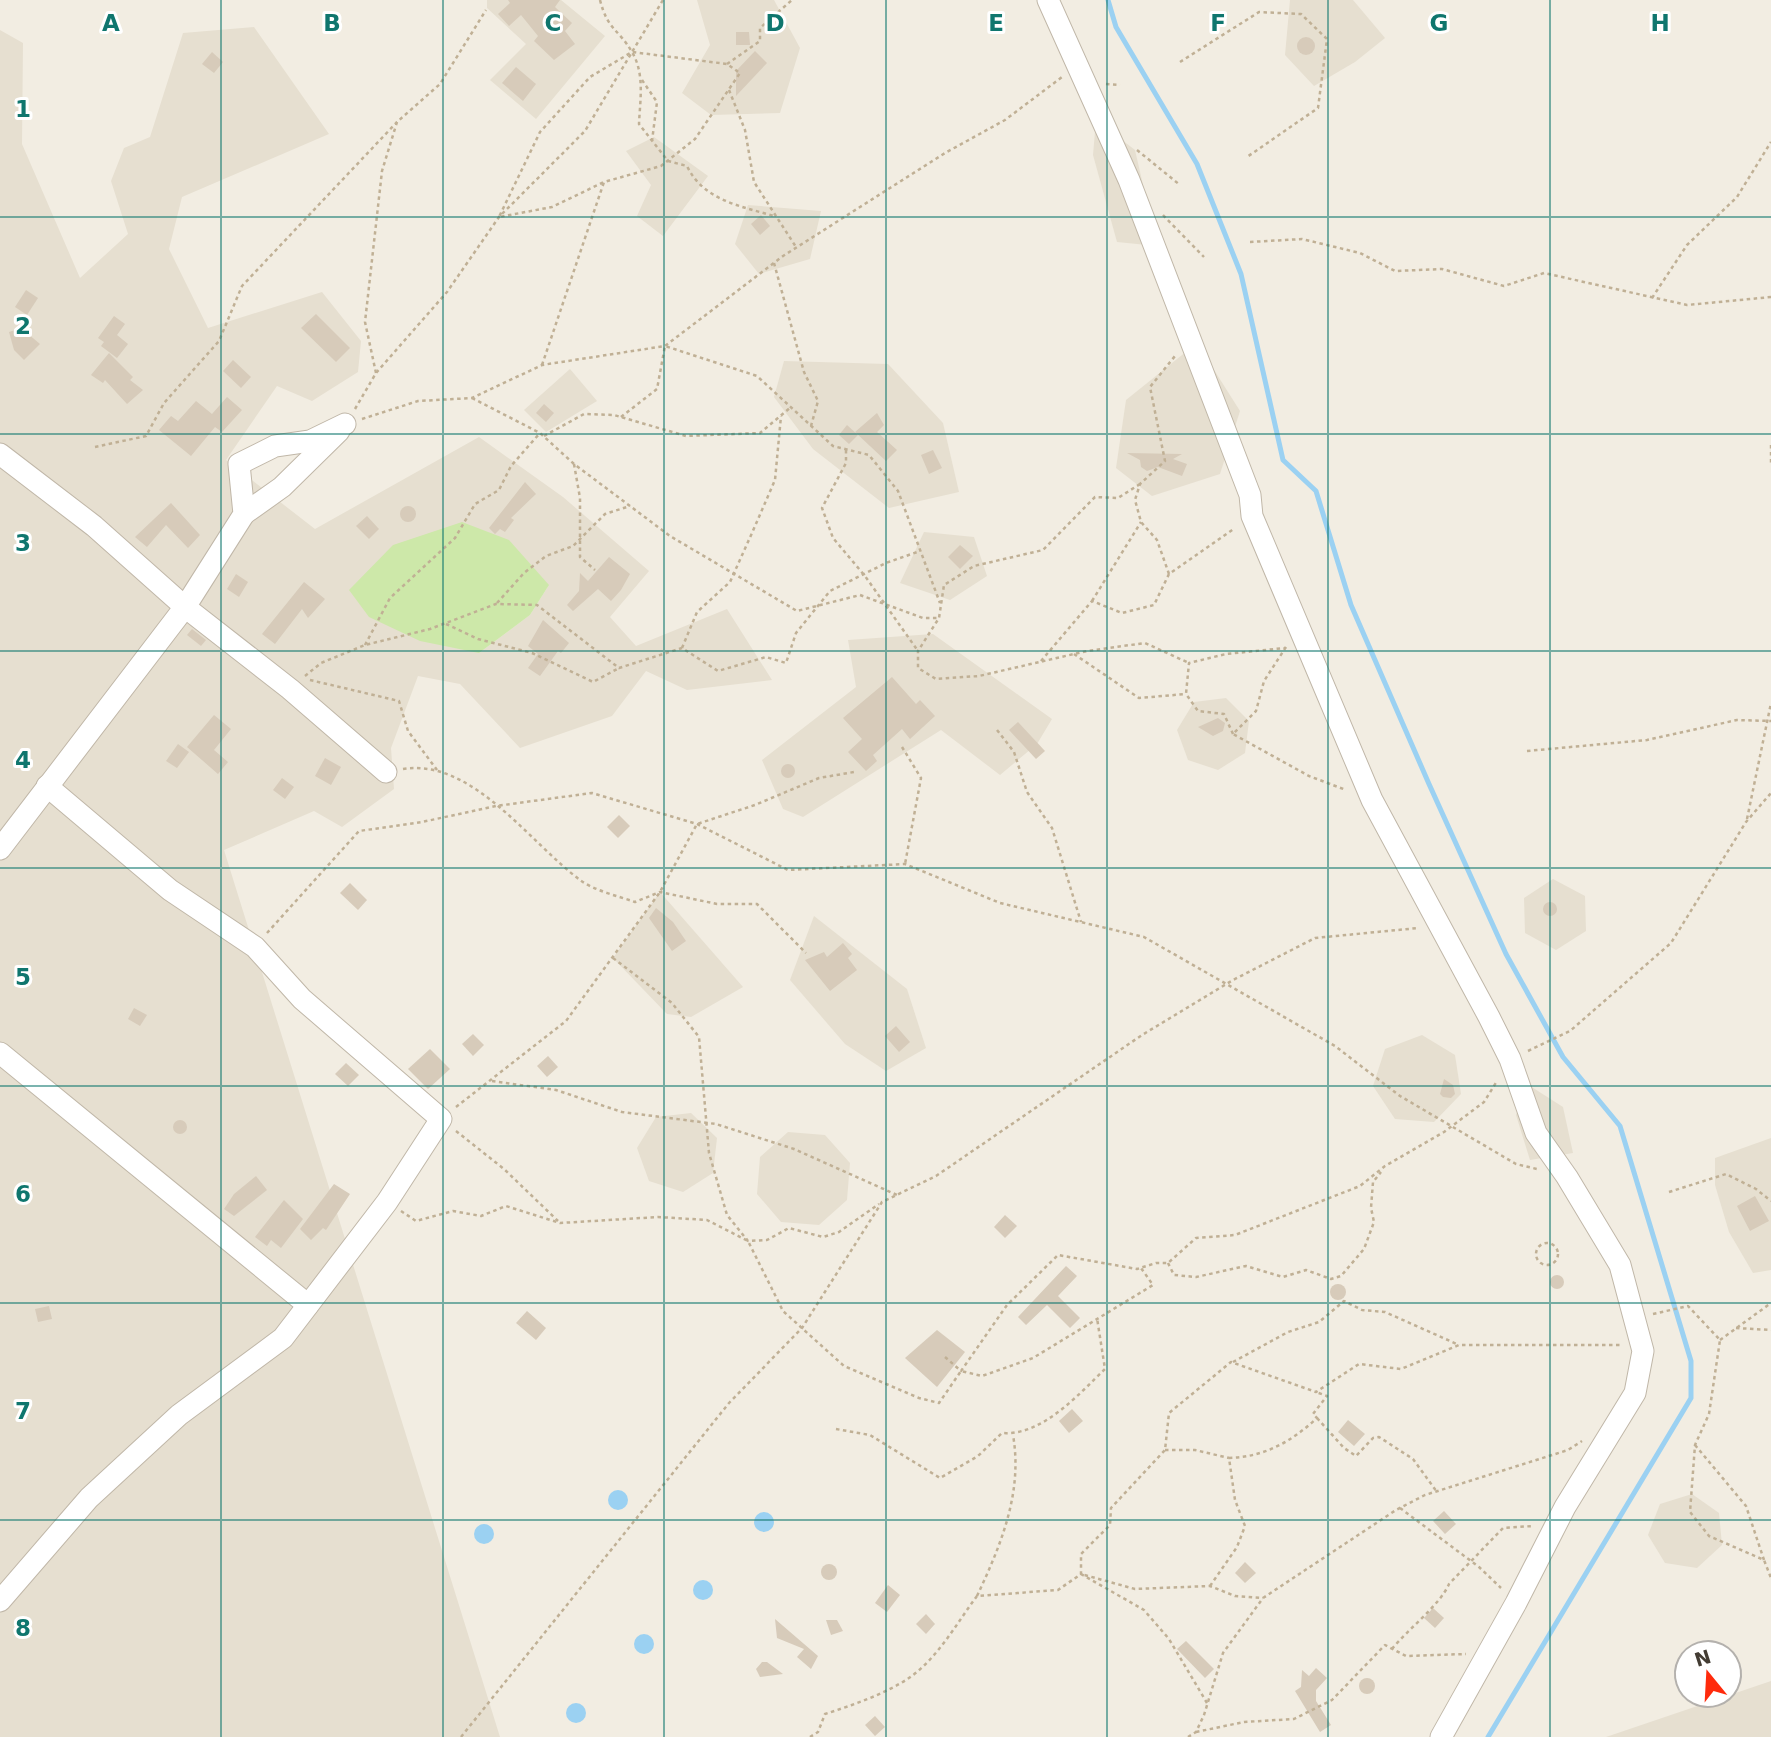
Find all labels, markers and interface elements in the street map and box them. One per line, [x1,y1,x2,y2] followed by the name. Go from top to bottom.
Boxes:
[102,10,120,36] text: A
[323,10,341,36] text: B
[545,10,561,36] text: C
[765,10,785,36] text: D
[988,10,1004,36] text: E
[1210,10,1226,36] text: F
[1430,10,1448,36] text: G
[1650,10,1670,36] text: H
[15,96,31,122] text: 1
[15,313,31,339] text: 2
[15,530,31,556] text: 3
[15,747,31,773] text: 4
[15,964,31,990] text: 5
[15,1181,31,1207] text: 6
[15,1398,31,1424] text: 7
[15,1615,31,1641] text: 8
[1673,1639,1743,1709] north arrow
[1692,1645,1714,1671] text: N

